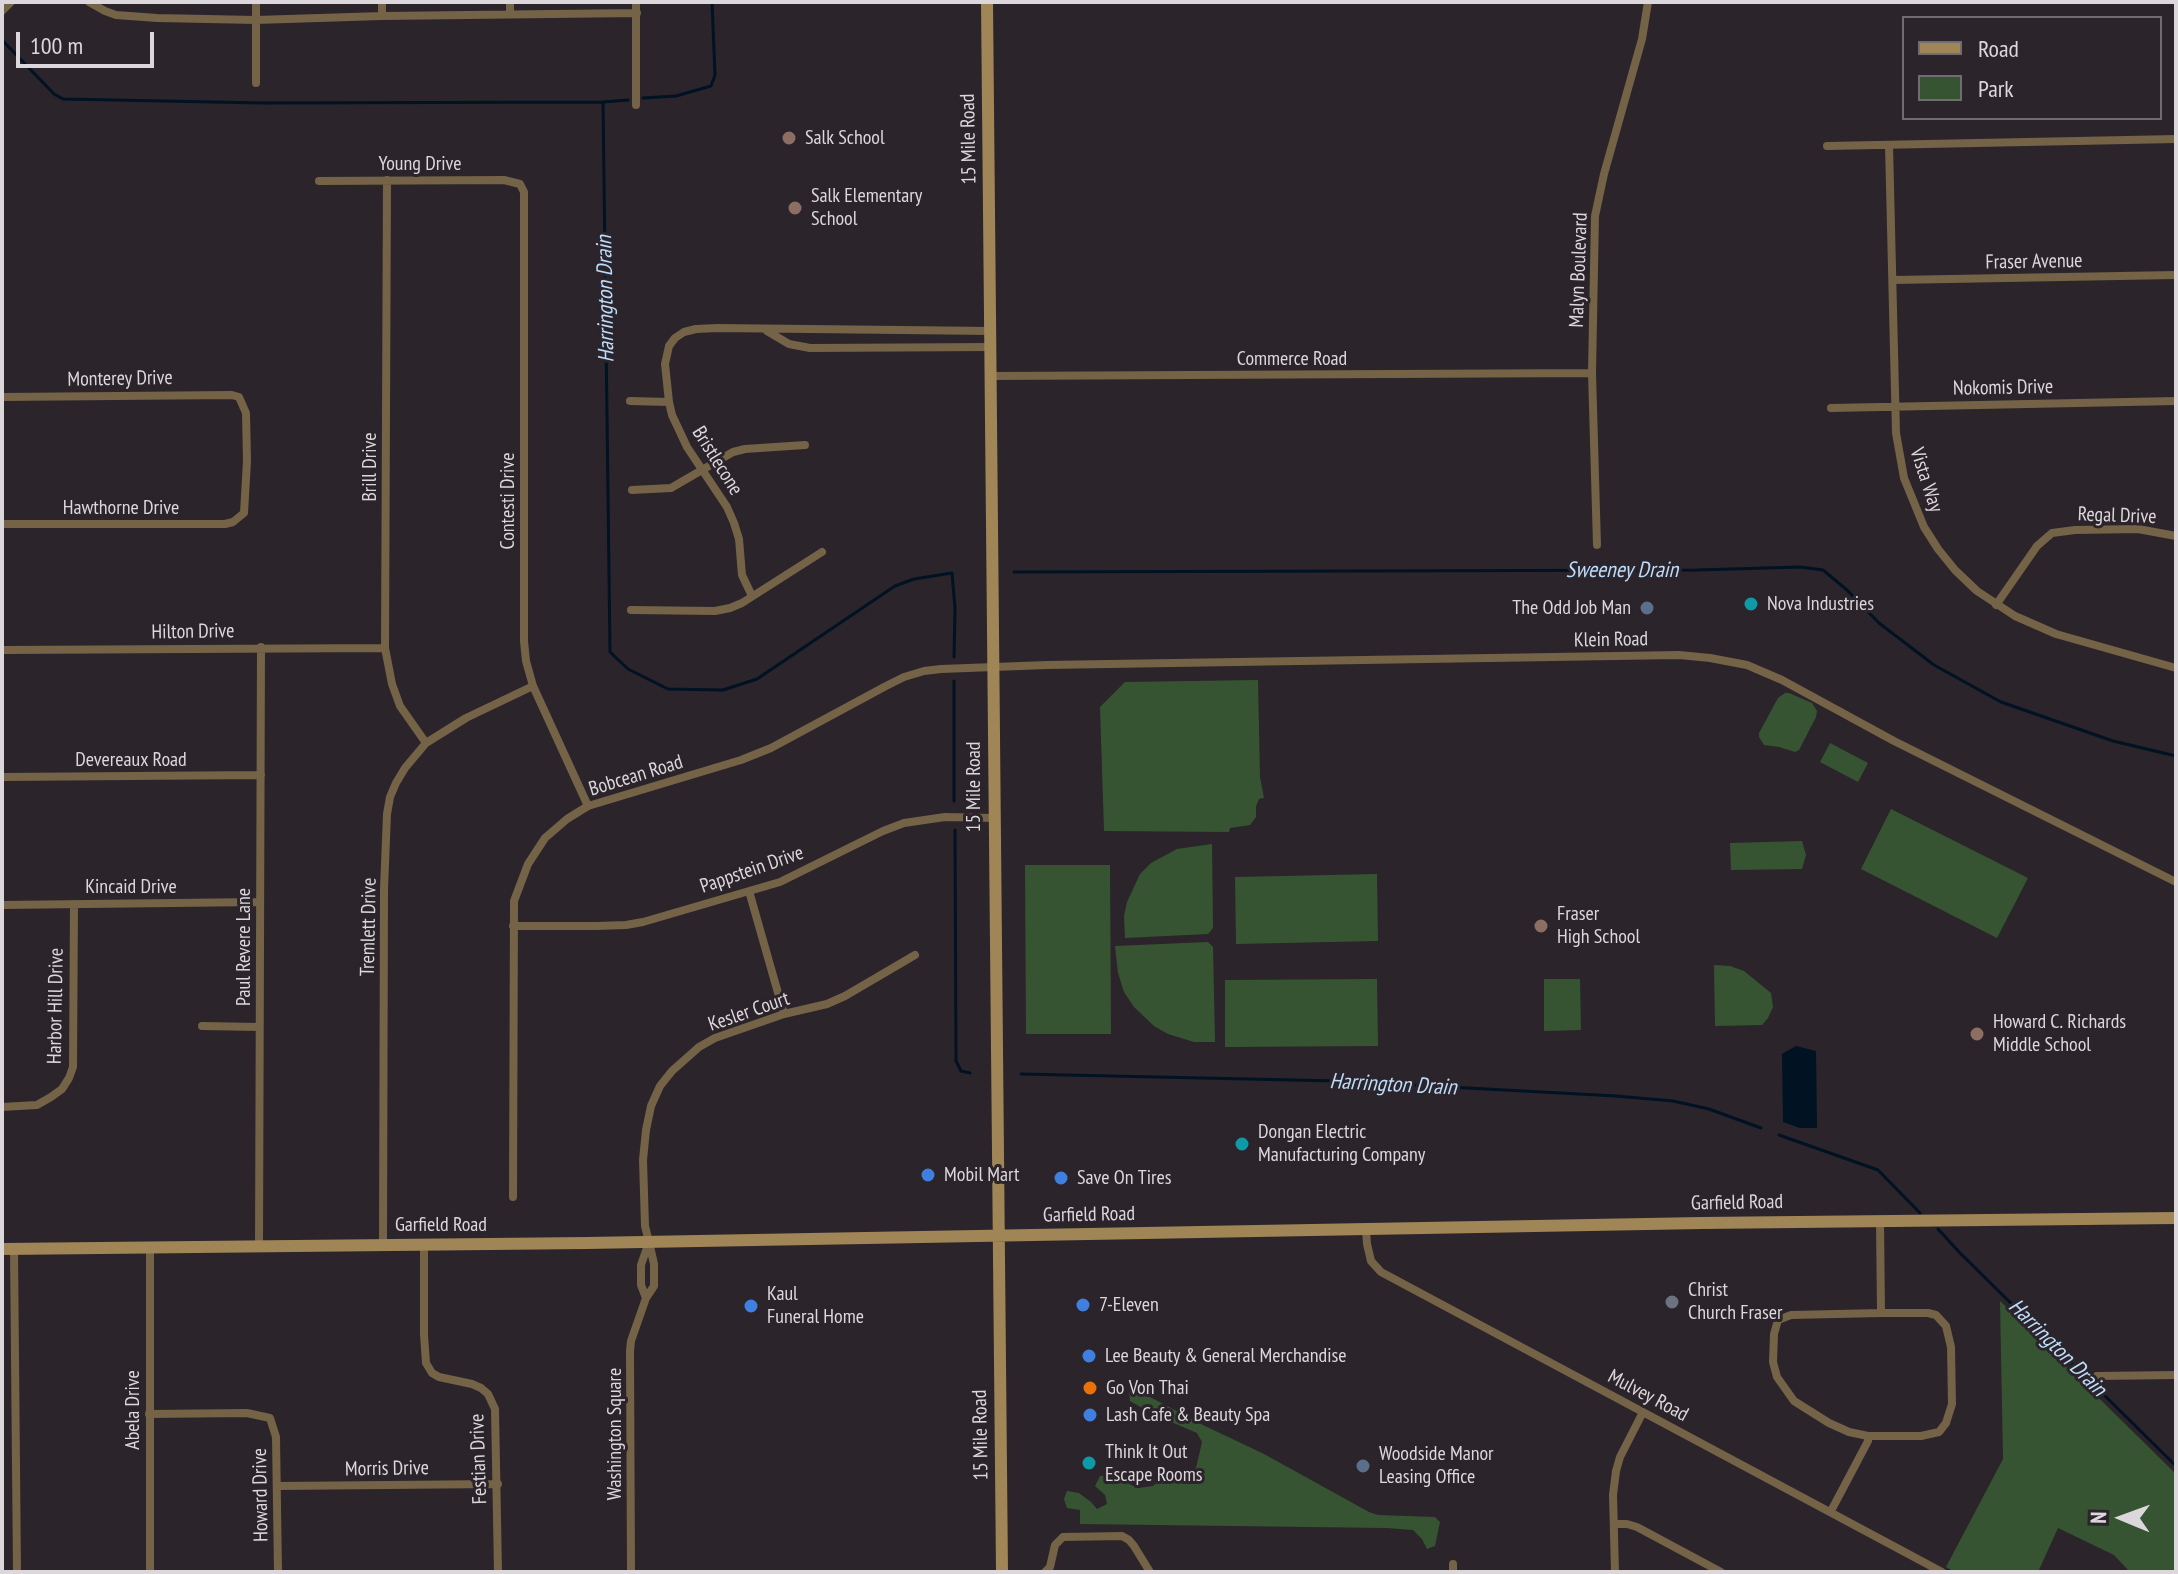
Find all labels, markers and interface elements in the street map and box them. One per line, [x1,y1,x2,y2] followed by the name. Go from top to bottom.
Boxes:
[20,16,158,66] scale bar
[1902,16,2162,120] legend
[30,30,83,61] text: 100 m
[1978,33,2019,64] text: Road
[1978,73,2014,104] text: Park
[956,93,982,185] street label: 15 Mile Road
[805,126,885,150] place label: Salk School
[780,129,798,147] marker: Salk School
[379,152,461,176] street label: Young Drive
[811,184,922,231] place label: Salk Elementary School
[786,199,804,217] marker: Salk Elementary School
[1565,212,1593,328] street label: Malyn Boulevard
[592,235,620,363] water label: Harrington Drain
[1985,249,2083,275] street label: Fraser Avenue
[1237,347,1347,371] street label: Commerce Road
[67,366,173,392] street label: Monterey Drive
[1953,375,2053,401] street label: Nokomis Drive
[686,422,748,500] street label: Bristlecone
[358,432,382,502] street label: Brill Drive
[1904,445,1948,515] street label: Vista Way
[496,453,520,549] street label: Contesti Drive
[63,496,179,520] street label: Hawthorne Drive
[2077,503,2157,529] street label: Regal Drive
[1566,558,1678,584] water label: Sweeney Drain
[1767,592,1874,616] place label: Nova Industries
[1742,595,1760,613] marker: Nova Industries
[1512,596,1631,620] place label: The Odd Job Man
[1638,599,1656,617] marker: The Odd Job Man
[151,619,235,645] street label: Hilton Drive
[1574,627,1648,653] street label: Klein Road
[962,742,986,832] street label: 15 Mile Road
[75,748,187,772] street label: Devereaux Road
[586,750,686,802] street label: Bobcean Road
[697,841,807,899] street label: Pappstein Drive
[85,875,177,899] street label: Kincaid Drive
[356,878,382,976] street label: Tremlett Drive
[232,888,256,1006] street label: Paul Revere Lane
[1557,902,1640,949] place label: Fraser High School
[1532,917,1550,935] marker: Fraser High School
[43,948,69,1064] street label: Harbor Hill Drive
[705,987,793,1037] street label: Kesler Court
[1993,1010,2126,1057] place label: Howard C. Richards Middle School
[1968,1025,1986,1043] marker: Howard C. Richards Middle School
[1329,1068,1457,1102] water label: Harrington Drain
[1258,1120,1425,1167] place label: Dongan Electric Manufacturing Company
[1233,1135,1251,1153] marker: Dongan Electric Manufacturing Company
[944,1163,1019,1187] place label: Mobil Mart
[919,1166,937,1184] marker: Mobil Mart
[1077,1166,1172,1190] place label: Save On Tires
[1052,1169,1070,1187] marker: Save On Tires
[1691,1190,1783,1216] street label: Garfield Road
[1043,1202,1135,1228] street label: Garfield Road
[395,1213,487,1237] street label: Garfield Road
[1688,1278,1783,1325] place label: Christ Church Fraser
[767,1282,864,1329] place label: Kaul Funeral Home
[1099,1293,1159,1317] place label: 7-Eleven
[1663,1293,1681,1311] marker: Christ Church Fraser
[2003,1294,2111,1402] water label: Harrington Drain
[1074,1296,1092,1314] marker: 7-Eleven
[742,1297,760,1315] marker: Kaul Funeral Home
[1105,1344,1347,1368] place label: Lee Beauty & General Merchandise
[1080,1347,1098,1365] marker: Lee Beauty & General Merchandise
[1604,1365,1692,1427] street label: Mulvey Road
[603,1368,627,1500] street label: Washington Square
[121,1370,145,1450] street label: Abela Drive
[1106,1376,1189,1400] place label: Go Von Thai
[1081,1379,1099,1397] marker: Go Von Thai
[968,1389,994,1481] street label: 15 Mile Road
[1106,1403,1270,1427] place label: Lash Cafe & Beauty Spa
[1081,1406,1099,1424] marker: Lash Cafe & Beauty Spa
[465,1413,493,1505] street label: Festian Drive
[1105,1440,1203,1487] place label: Think It Out Escape Rooms
[1379,1442,1494,1489] place label: Woodside Manor Leasing Office
[248,1448,274,1542] street label: Howard Drive
[1080,1454,1098,1472] marker: Think It Out Escape Rooms
[345,1456,429,1482] street label: Morris Drive
[1354,1457,1372,1475] marker: Woodside Manor Leasing Office
[2082,1478,2162,1558] north arrow
[2084,1511,2112,1524] text: N

